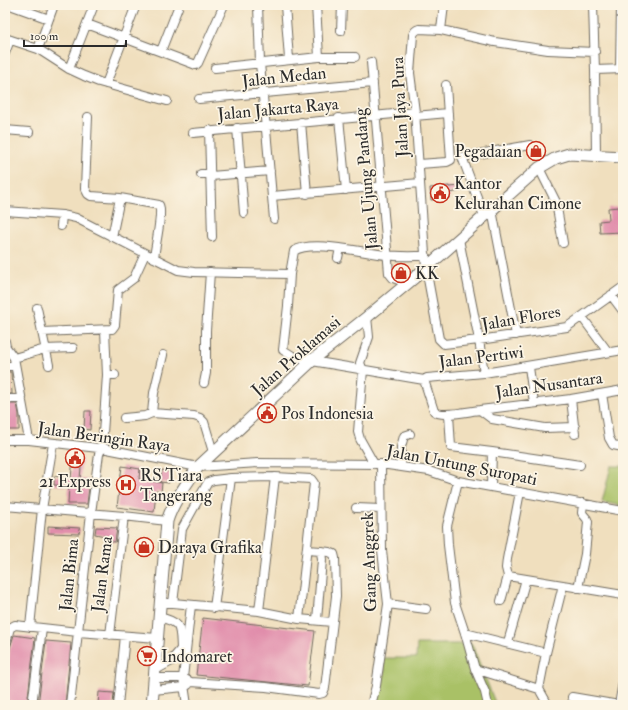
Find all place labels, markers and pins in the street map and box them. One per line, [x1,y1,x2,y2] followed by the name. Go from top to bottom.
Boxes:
[525,140,547,162] shop icon: Pegadaian
[454,141,522,162] place label: Pegadaian
[454,173,581,214] place label: Kantor Kelurahan Cimone
[429,182,451,204] public building icon: Kantor Kelurahan Cimone
[390,262,412,284] shop icon: KK
[415,263,440,284] place label: KK
[256,402,278,424] public building icon: Pos Indonesia
[281,403,374,424] place label: Pos Indonesia
[64,447,86,469] public building icon: 21 Express
[140,465,213,506] place label: RS Tiara Tangerang
[39,471,111,493] place label: 21 Express
[115,474,137,496] hospital icon: RS Tiara Tangerang
[133,536,155,558] shop icon: Daraya Grafika
[158,537,263,559] place label: Daraya Grafika
[136,645,158,667] supermarket icon: Indomaret
[161,646,233,667] place label: Indomaret

